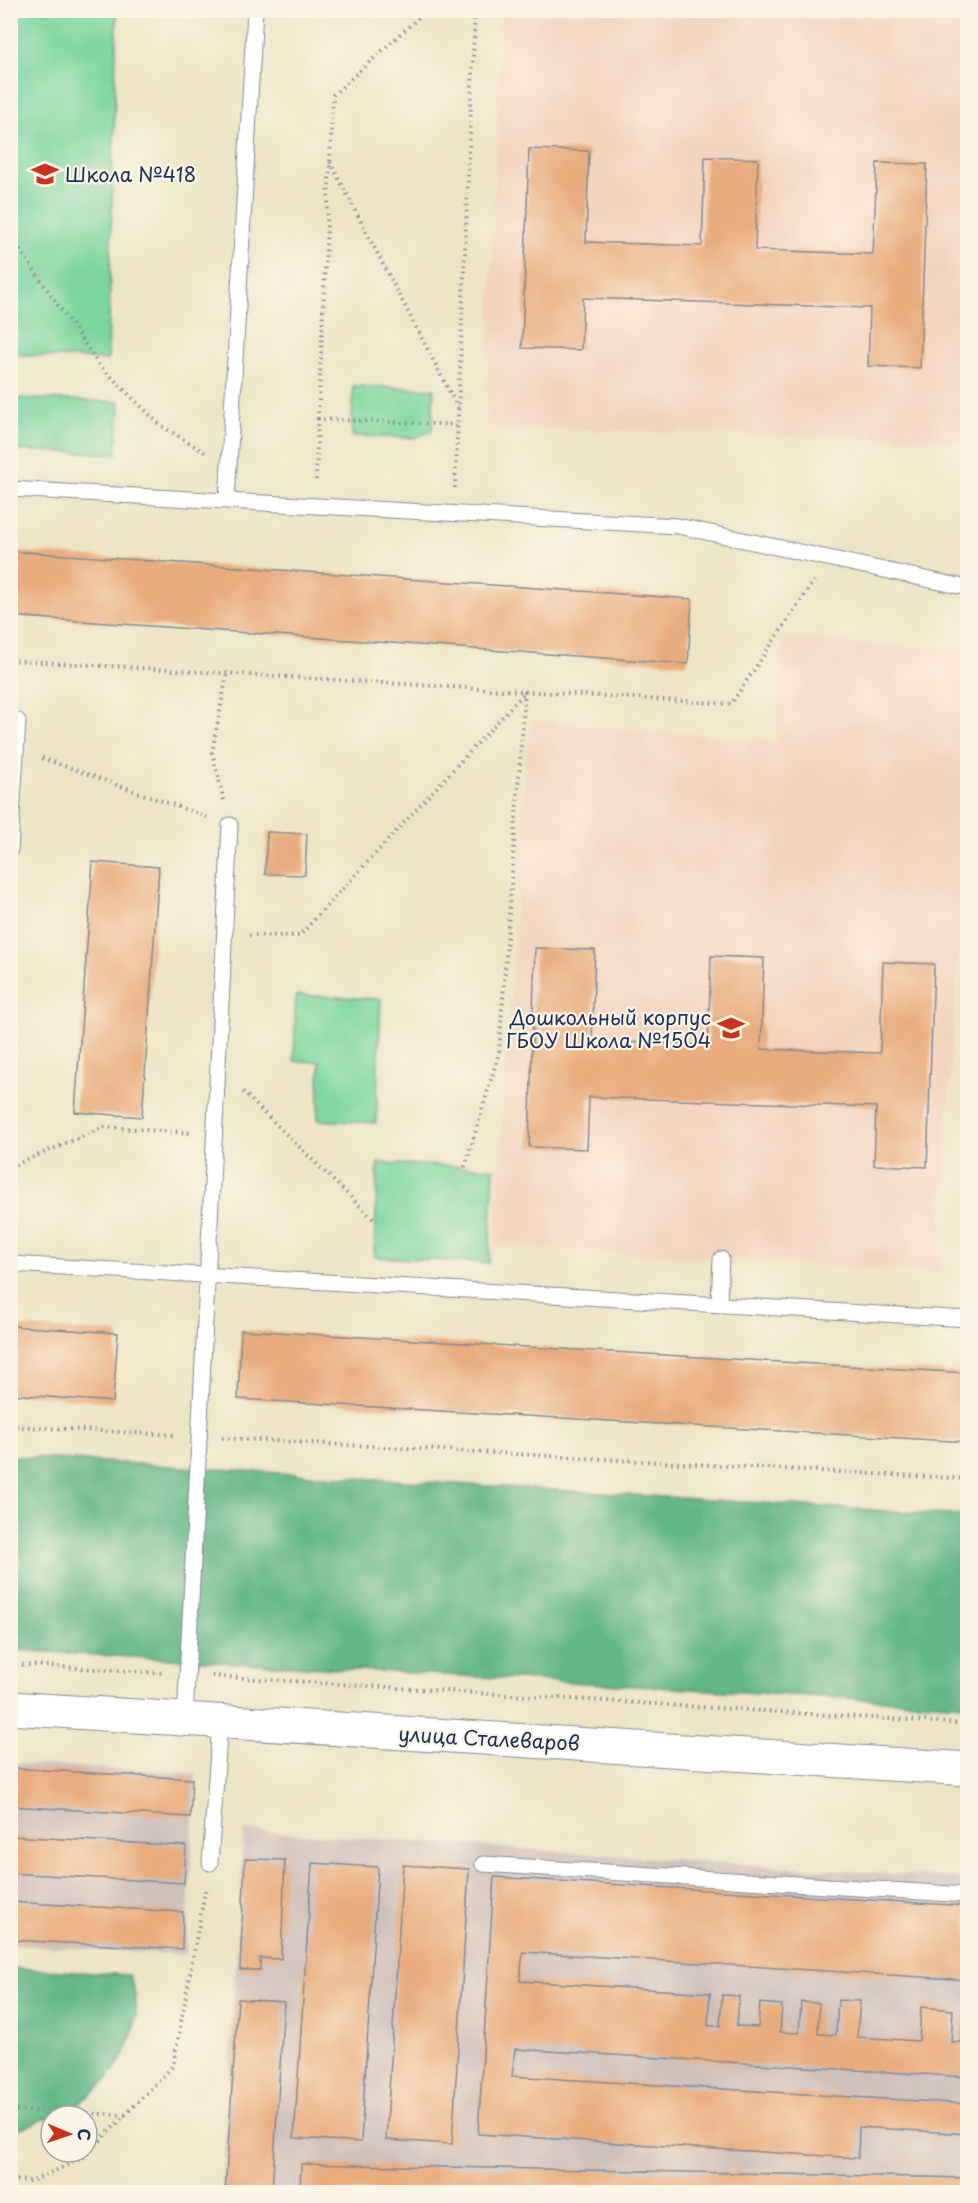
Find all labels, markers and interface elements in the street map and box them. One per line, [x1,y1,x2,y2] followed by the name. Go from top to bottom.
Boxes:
[30,159,60,189] school or university icon: Школа №418
[65,159,196,189] place label: Школа №418
[506,1002,711,1055] place label: Дошкольный корпус ГБОУ Школа №1504
[716,1013,746,1043] school or university icon: Дошкольный корпус ГБОУ Школа №1504
[398,1718,580,1758] street label: улица Сталеваров
[39,2104,99,2164] north arrow
[73,2128,97,2141] text: С

